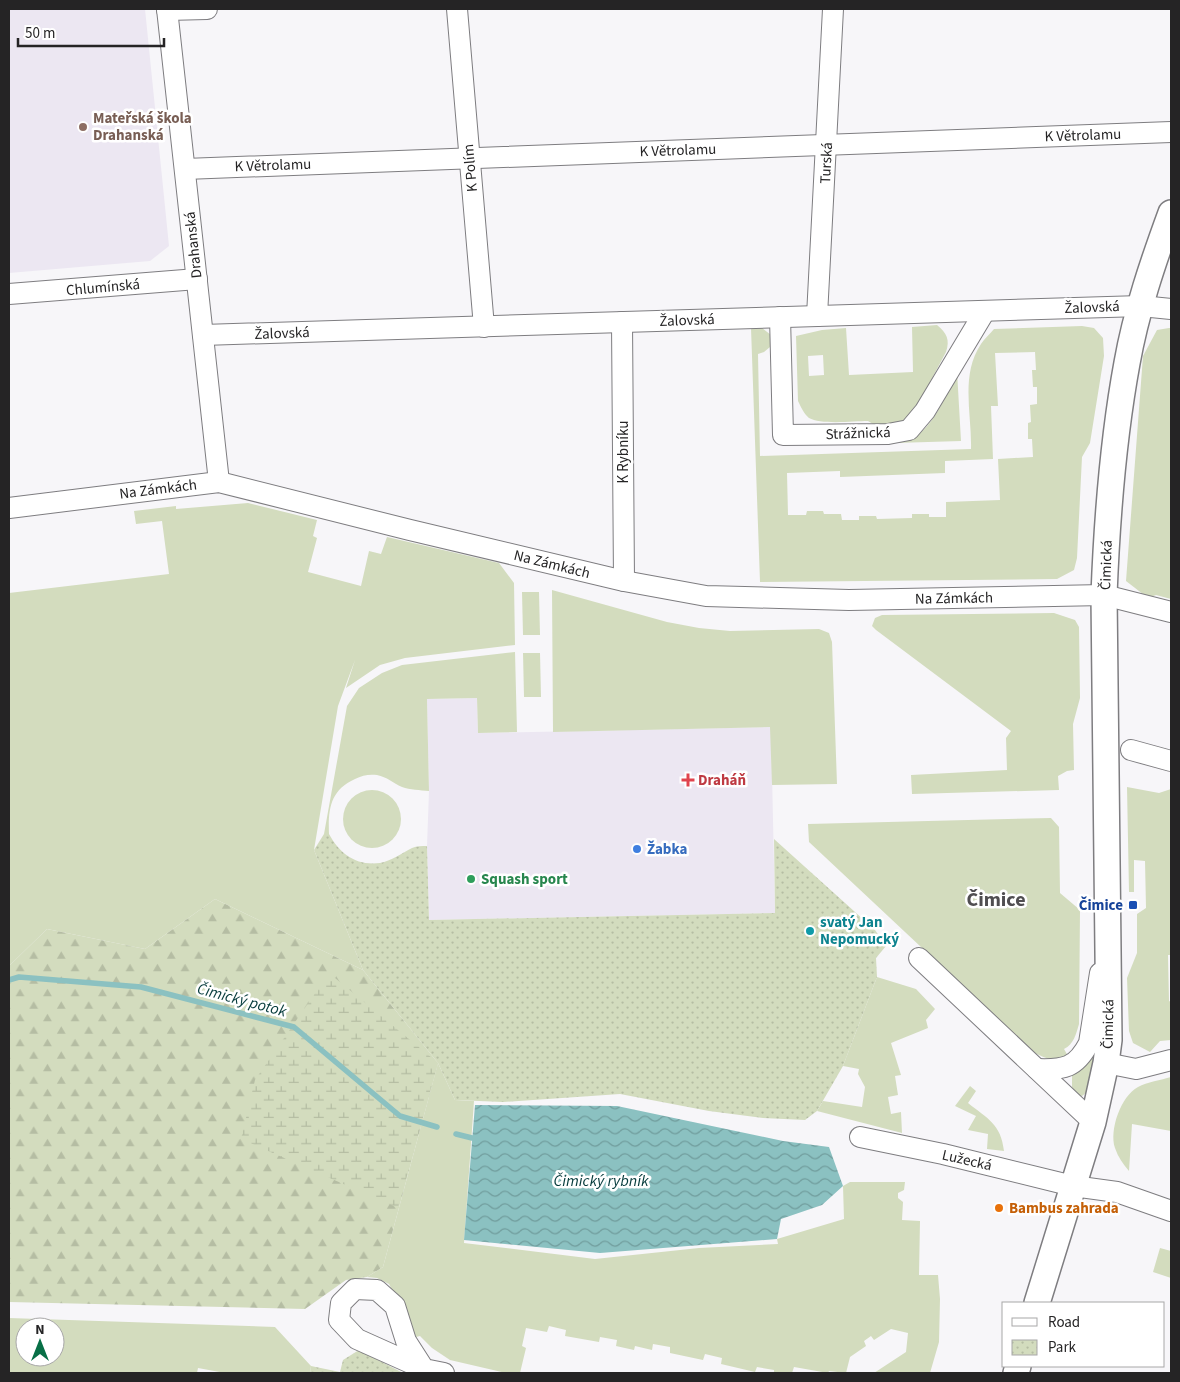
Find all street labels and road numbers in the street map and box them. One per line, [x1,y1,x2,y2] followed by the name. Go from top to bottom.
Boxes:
[1044,124,1122,147] street label: K Větrolamu
[639,139,717,162] street label: K Větrolamu
[815,142,838,184] street label: Turská
[458,143,483,193] street label: K Polím
[234,154,312,177] street label: K Větrolamu
[180,211,207,279] street label: Drahanská
[65,274,141,301] street label: Chlumínská
[1064,296,1120,319] street label: Žalovská
[659,309,715,332] street label: Žalovská
[254,322,310,345] street label: Žalovská
[613,421,634,483] street label: K Rybníku
[825,422,891,445] street label: Strážnická
[118,474,198,505] street label: Na Zámkách
[1095,540,1118,590] street label: Čimická
[512,545,592,584] street label: Na Zámkách
[915,587,993,610] street label: Na Zámkách
[1098,999,1119,1049] street label: Čimická
[940,1145,994,1176] street label: Lužecká

